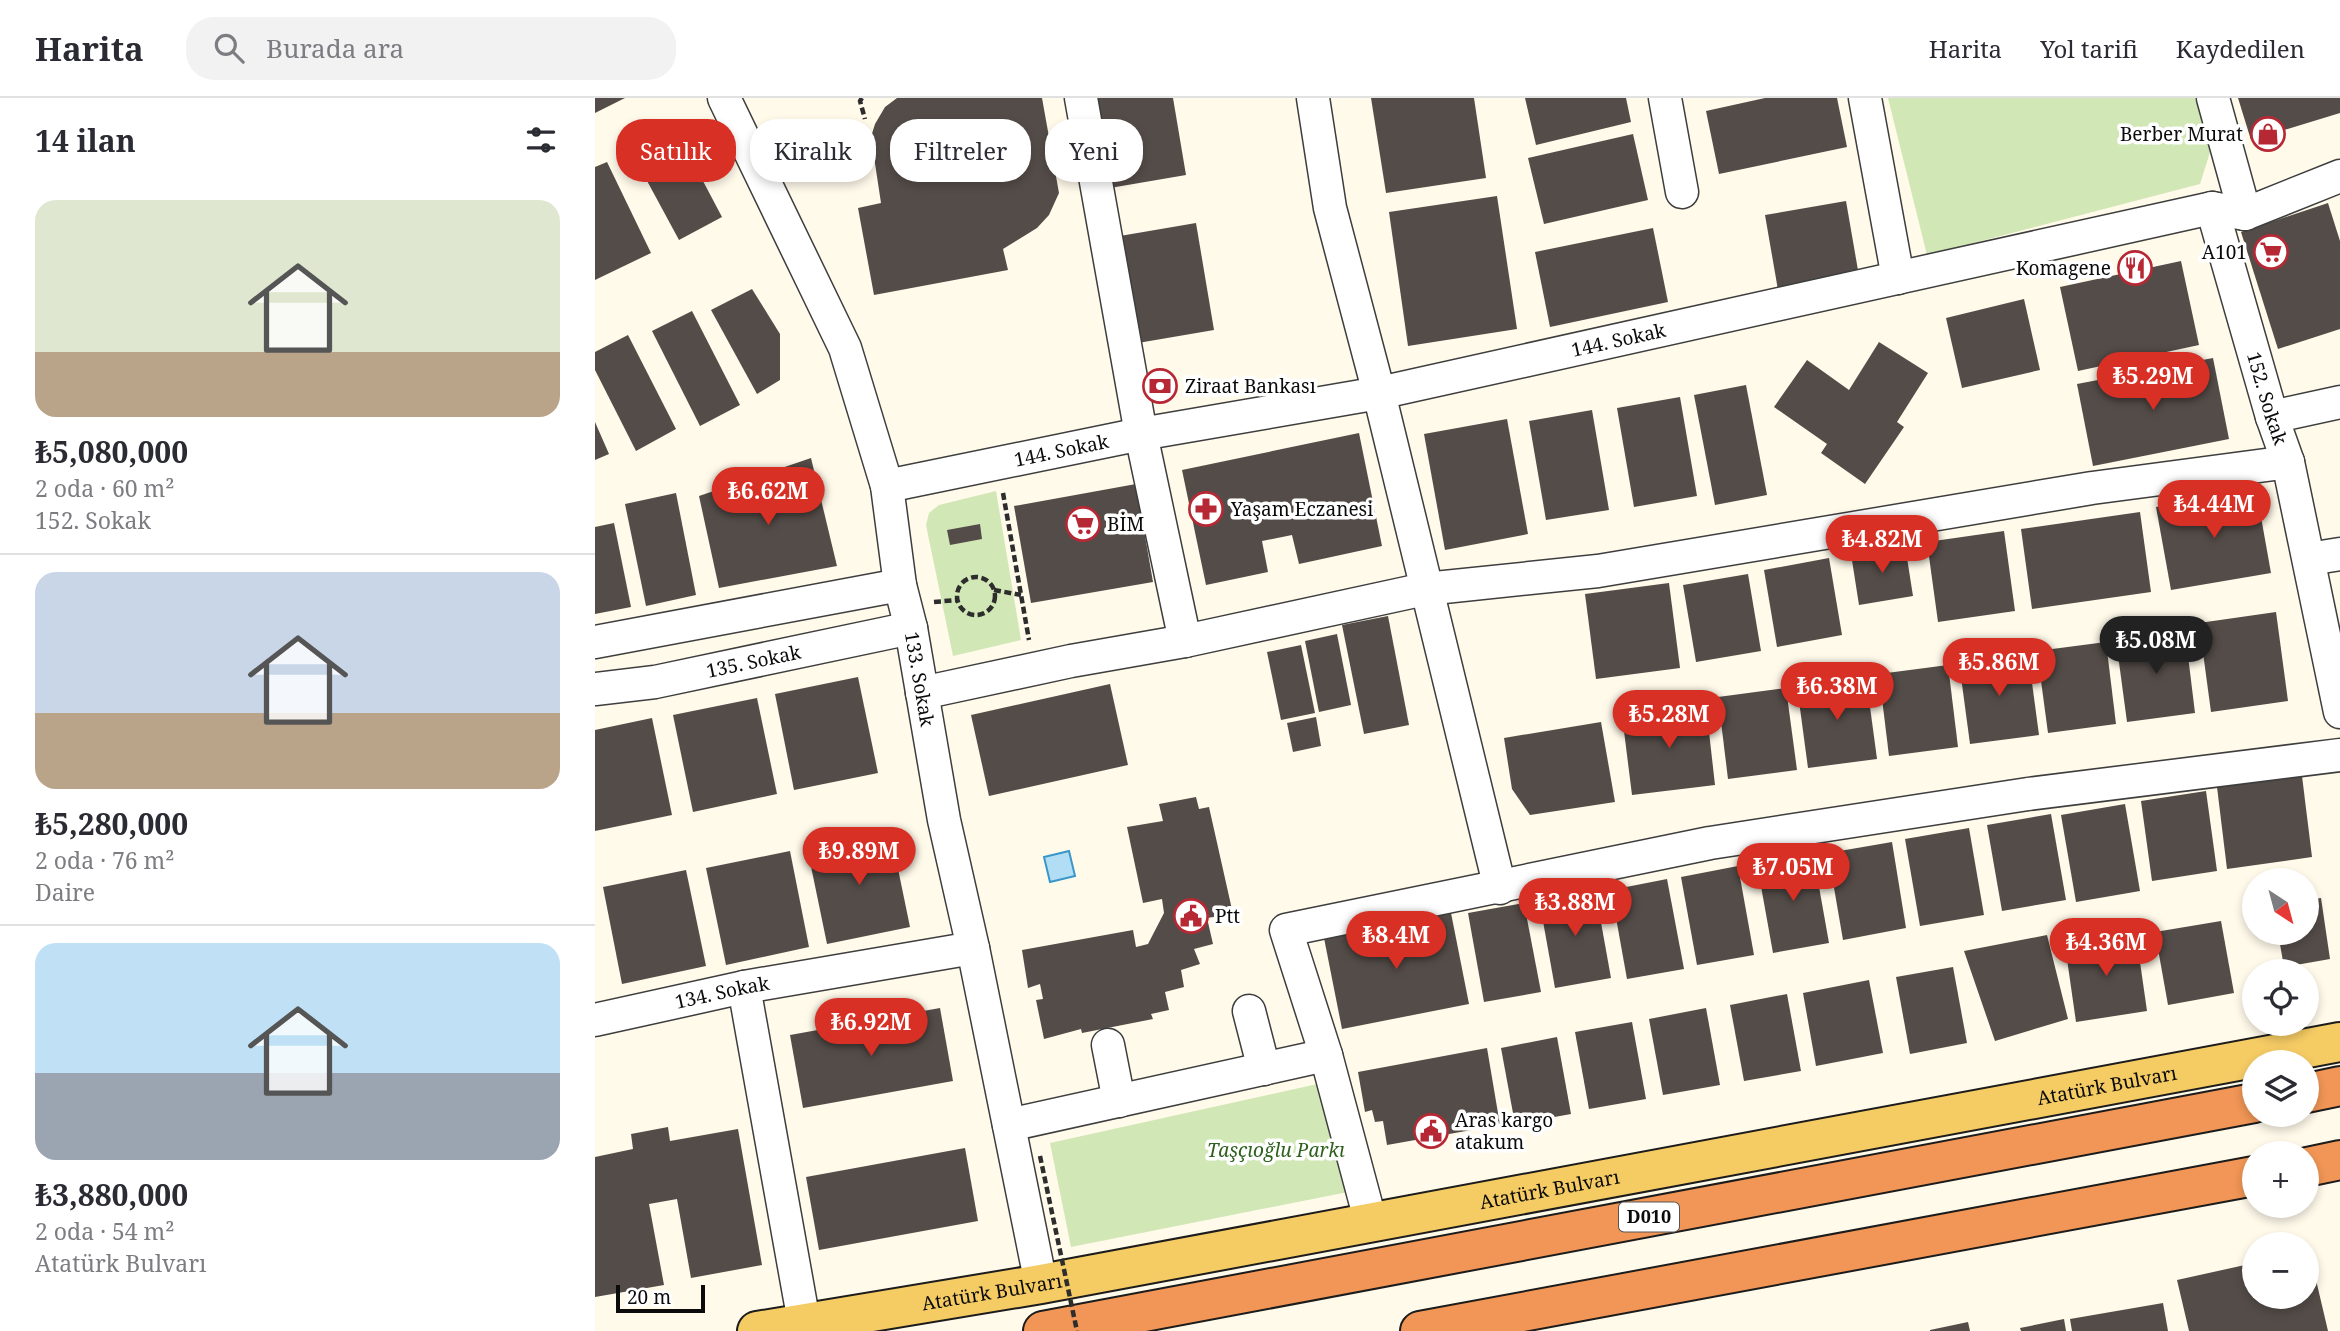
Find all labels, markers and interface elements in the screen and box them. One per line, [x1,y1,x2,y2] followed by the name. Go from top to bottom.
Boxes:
[186,17,676,80] search box
[35,26,144,71] text: Harita
[210,29,248,67] icon: search
[266,30,404,66] text: Burada ara
[1929,32,2002,65] text: Harita
[2040,32,2138,65] text: Yol tarifi
[2176,32,2305,65] text: Kaydedilen
[2249,115,2287,153] shop icon: Berber Murat
[616,119,736,182] chip: Satılık
[750,119,876,182] chip: Kiralık
[890,119,1031,182] chip: Filtreler
[1045,119,1143,182] chip: Yeni
[35,120,136,161] text: 14 ilan
[522,121,560,159] icon: filters
[2120,121,2243,147] place label: Berber Murat
[2252,233,2290,271] supermarket icon: A101
[2202,239,2247,265] place label: A101
[235,245,361,371] icon: home
[2116,249,2154,287] restaurant icon: Komagene
[2016,255,2111,281] place label: Komagene
[1569,317,1669,363] street label: 144. Sokak
[2241,349,2294,449] street label: 152. Sokak
[2096,352,2210,412] pin: ₺5.29M
[2113,359,2193,391] text: ₺5.29M
[1141,367,1179,405] bank icon: Ziraat Bankası
[1185,373,1316,399] place label: Ziraat Bankası
[1012,428,1112,473] street label: 144. Sokak
[35,431,188,472] text: ₺5,080,000
[711,468,825,527] pin: ₺6.62M
[35,472,175,504] text: 2 oda · 60 m²
[728,474,808,506] text: ₺6.62M
[2157,480,2271,540] pin: ₺4.44M
[2174,487,2254,519] text: ₺4.44M
[1187,490,1225,528] pharmacy icon: Yaşam Eczanesi
[1230,496,1373,522] place label: Yaşam Eczanesi
[35,504,151,536] text: 152. Sokak
[1064,505,1102,543] supermarket icon: BİM
[1107,511,1144,537] place label: BİM
[1825,516,1939,575] pin: ₺4.82M
[1842,522,1922,554] text: ₺4.82M
[2099,616,2213,676] pin: ₺5.08M
[235,617,361,743] icon: home
[2116,623,2196,655] text: ₺5.08M
[899,630,941,729] street label: 133. Sokak
[704,638,804,684] street label: 135. Sokak
[1942,638,2056,698] pin: ₺5.86M
[1959,645,2039,677] text: ₺5.86M
[1780,662,1894,722] pin: ₺6.38M
[1797,669,1877,701] text: ₺6.38M
[1612,690,1726,750] pin: ₺5.28M
[1629,697,1709,729] text: ₺5.28M
[35,803,188,844] text: ₺5,280,000
[802,828,916,887] pin: ₺9.89M
[819,834,899,866] text: ₺9.89M
[35,844,175,876] text: 2 oda · 76 m²
[1736,844,1850,903] pin: ₺7.05M
[1753,850,1833,882] text: ₺7.05M
[2242,868,2319,945] north arrow
[2242,868,2319,1309] map controls
[35,876,95,908] text: Daire
[1518,878,1632,938] pin: ₺3.88M
[1535,885,1615,917] text: ₺3.88M
[1172,897,1210,935] public building icon: Ptt
[1215,903,1240,929] place label: Ptt
[1347,912,1445,971] pin: ₺8.4M
[1362,918,1430,950] text: ₺8.4M
[2049,918,2163,978] pin: ₺4.36M
[2066,925,2146,957] text: ₺4.36M
[2242,959,2319,1036] button: locate
[672,970,772,1015] street label: 134. Sokak
[235,988,361,1114] icon: home
[814,998,928,1058] pin: ₺6.92M
[831,1005,911,1037] text: ₺6.92M
[2242,1050,2319,1127] button: layers
[2035,1060,2179,1111] street label: Atatürk Bulvarı
[1455,1107,1553,1155] place label: Aras kargo atakum
[1412,1112,1450,1150] public building icon: Aras kargo atakum
[1207,1137,1345,1163] park label: Taşçıoğlu Parkı
[2242,1141,2319,1218] button: +
[1477,1164,1621,1215] street label: Atatürk Bulvarı
[35,1174,188,1215] text: ₺3,880,000
[1619,1202,1679,1232] road number: D010
[35,1215,175,1247] text: 2 oda · 54 m²
[2242,1232,2319,1309] button: −
[35,1247,206,1279] text: Atatürk Bulvarı
[920,1267,1064,1317] street label: Atatürk Bulvarı
[616,1282,705,1314] scale bar
[627,1284,671,1310] text: 20 m

